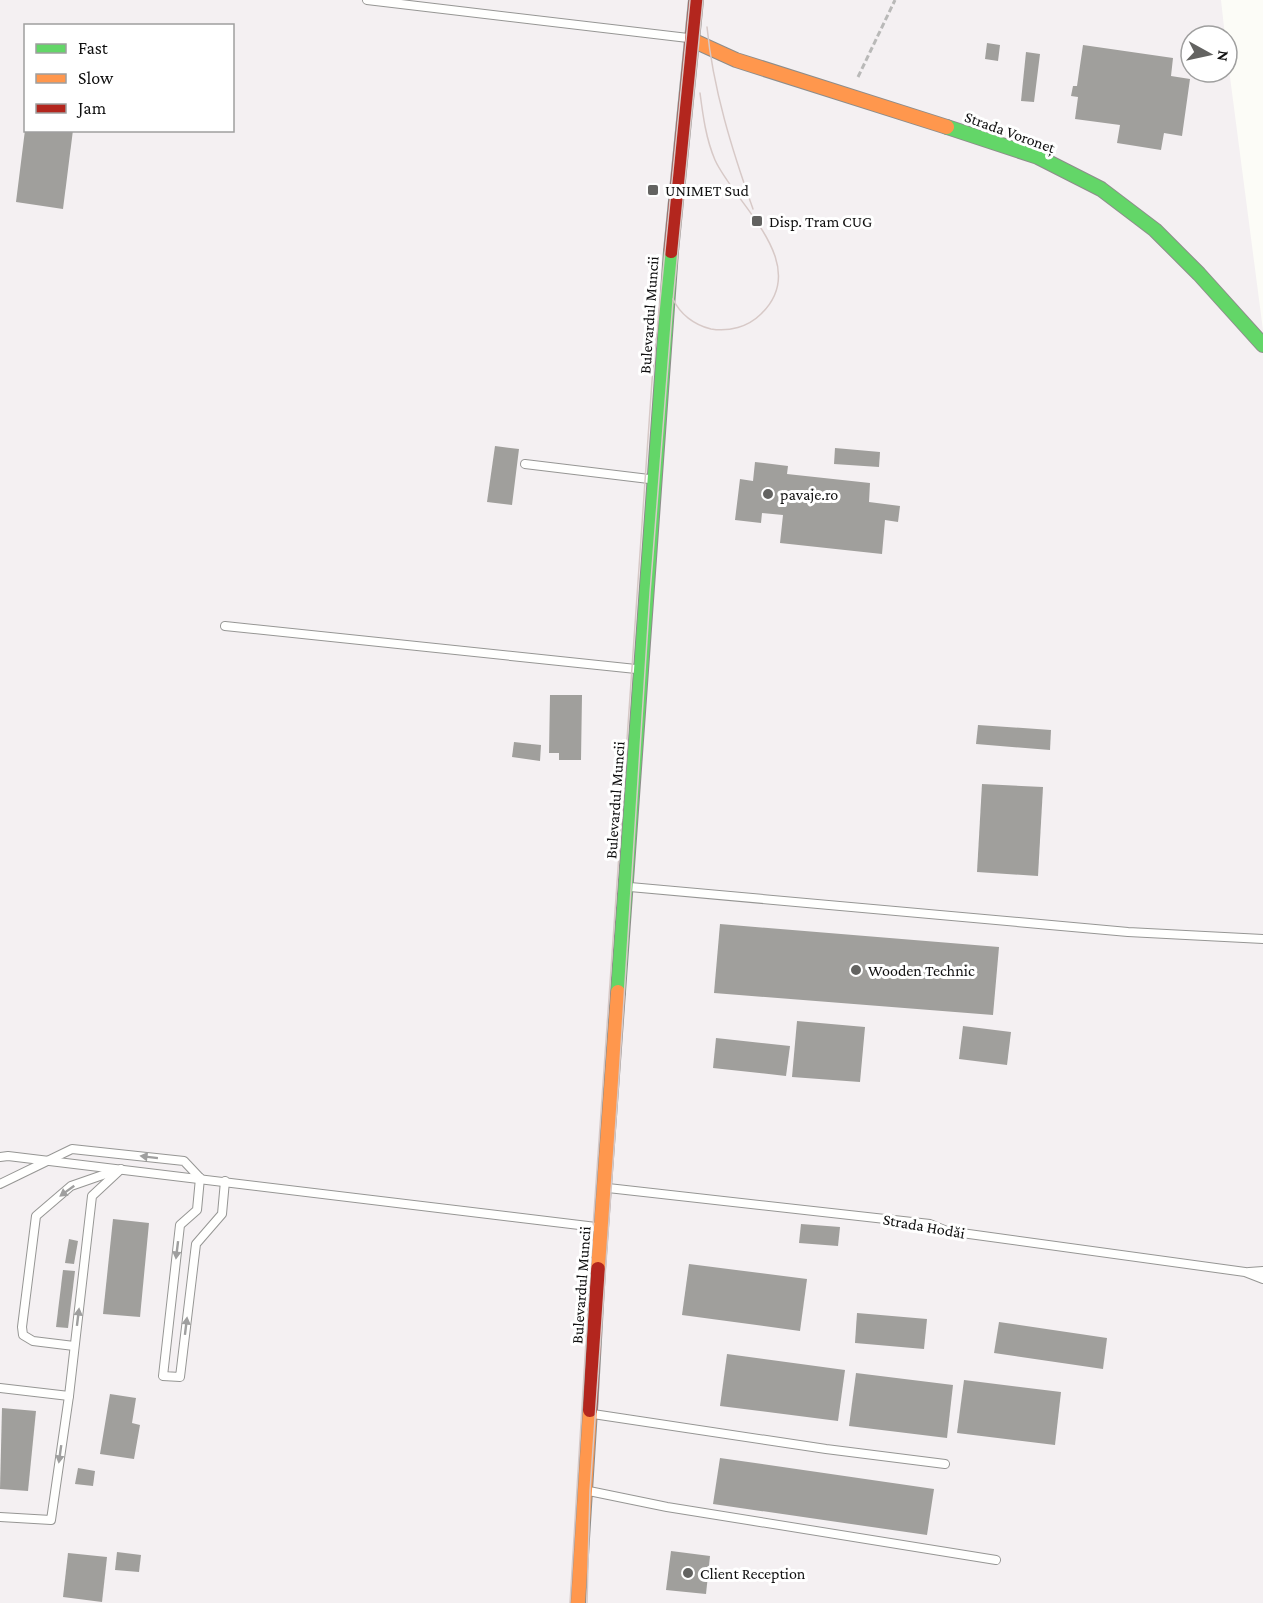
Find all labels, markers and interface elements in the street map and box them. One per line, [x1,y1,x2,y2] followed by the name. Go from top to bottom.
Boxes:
[24,24,234,132] legend
[1179,24,1239,84] north arrow
[78,38,109,58] text: Fast
[1214,49,1233,63] text: N
[78,68,114,88] text: Slow
[76,98,107,118] text: Jam
[962,108,1058,158] street label: Strada Voroneț
[665,182,749,199] place label: UNIMET Sud
[646,183,660,197] marker: UNIMET Sud
[769,213,872,231] place label: Disp. Tram CUG
[750,214,764,228] marker: Disp. Tram CUG
[636,256,662,374] street label: Bulevardul Muncii
[780,486,838,504] place label: pavaje.ro
[761,487,775,501] marker: pavaje.ro
[602,741,628,859] street label: Bulevardul Muncii
[868,962,975,979] place label: Wooden Technic
[849,963,863,977] marker: Wooden Technic
[140,1153,159,1162] one-way arrow
[59,1185,75,1197] one-way arrow
[882,1210,966,1242] street label: Strada Hodăi
[568,1226,594,1344] street label: Bulevardul Muncii
[173,1241,182,1260] one-way arrow
[73,1307,83,1326] one-way arrow
[182,1317,191,1336] one-way arrow
[56,1444,65,1463] one-way arrow
[700,1565,806,1583] place label: Client Reception
[681,1566,695,1580] marker: Client Reception

